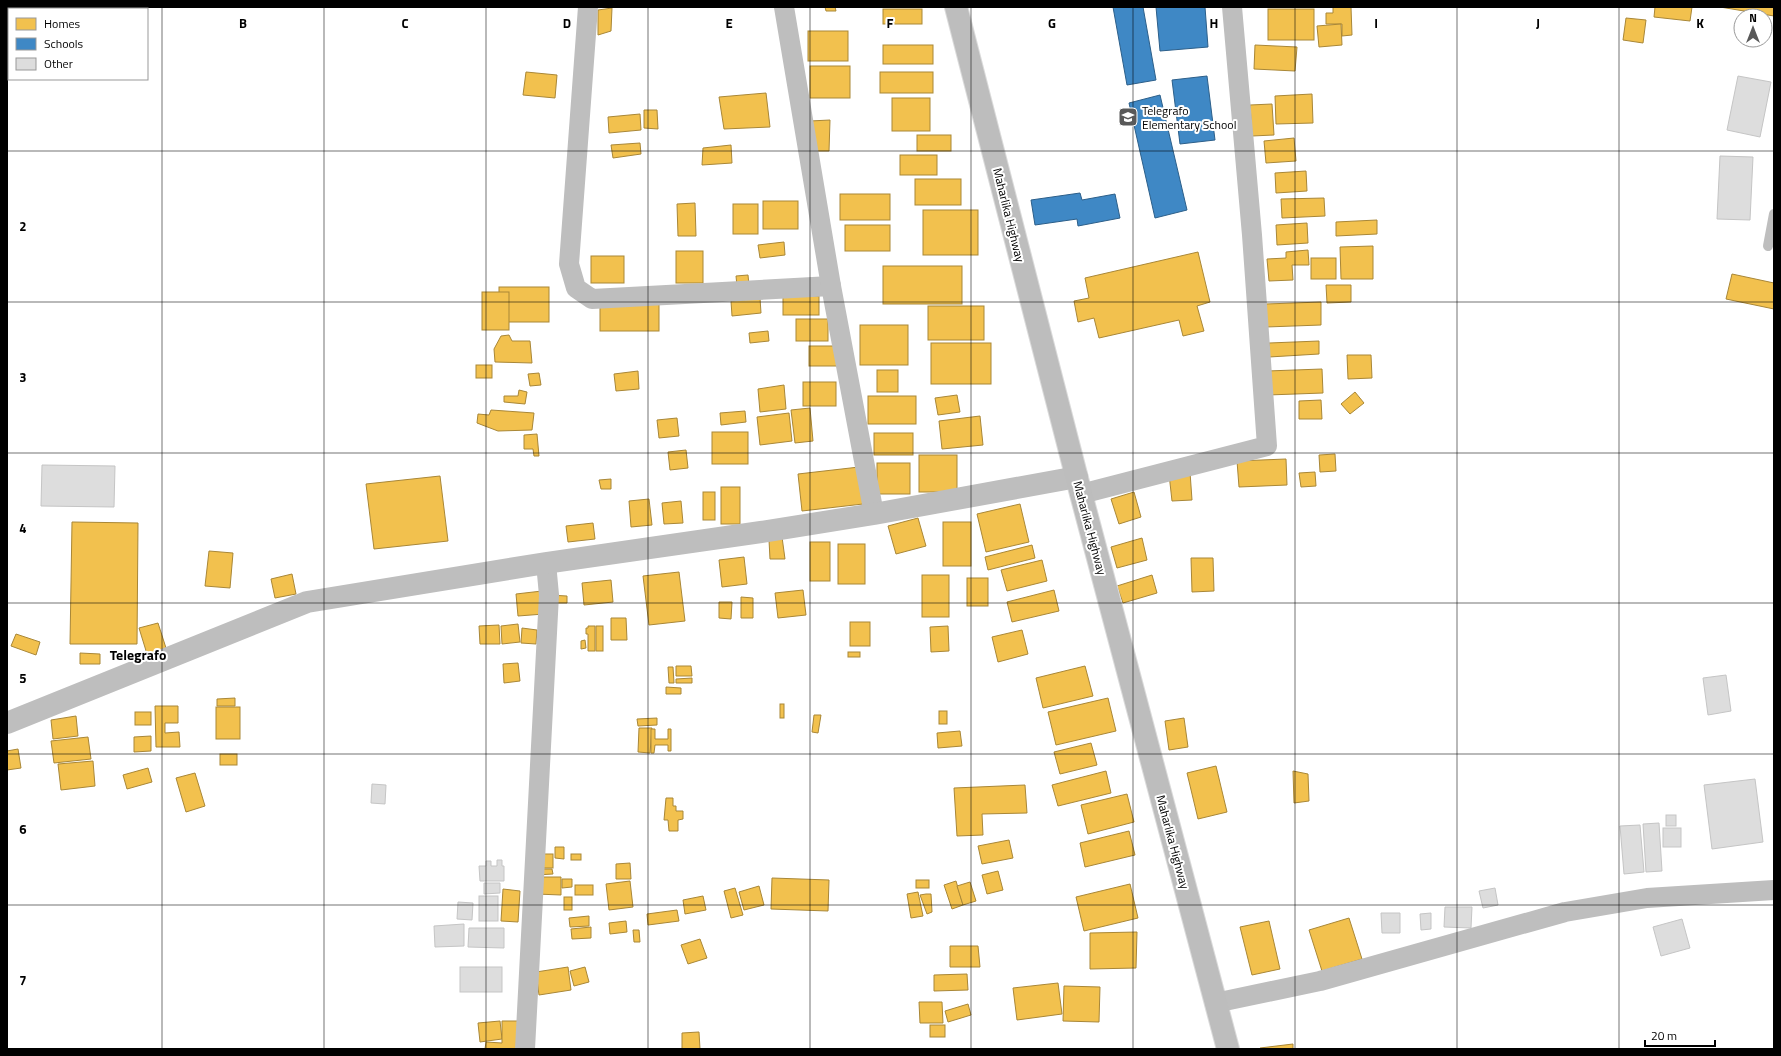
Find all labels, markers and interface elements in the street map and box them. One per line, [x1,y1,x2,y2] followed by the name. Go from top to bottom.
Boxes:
[8,8,148,80] legend
[1733,8,1773,48] north arrow
[1749,10,1757,26] text: N
[239,13,247,33] text: B
[401,13,409,33] text: C
[563,13,571,33] text: D
[725,13,733,33] text: E
[887,13,894,33] text: F
[1048,13,1056,33] text: G
[1210,13,1218,33] text: H
[1374,13,1378,33] text: I
[1536,13,1540,33] text: J
[1696,13,1704,33] text: K
[44,14,80,33] text: Homes
[44,34,84,53] text: Schools
[44,54,73,73] text: Other
[1142,101,1236,134] place label: Telegrafo Elementary School
[1117,106,1139,128] school or university icon: Telegrafo Elementary School
[988,166,1030,264] street label: Maharlika Highway
[19,216,27,236] text: 2
[19,367,27,387] text: 3
[1068,479,1112,577] street label: Maharlika Highway
[19,518,27,538] text: 4
[110,644,166,665] district label: Telegrafo
[19,668,27,688] text: 5
[1151,793,1195,891] street label: Maharlika Highway
[19,819,27,839] text: 6
[19,970,27,990] text: 7
[1645,1022,1715,1048] scale bar
[1651,1026,1677,1045] text: 20 m

